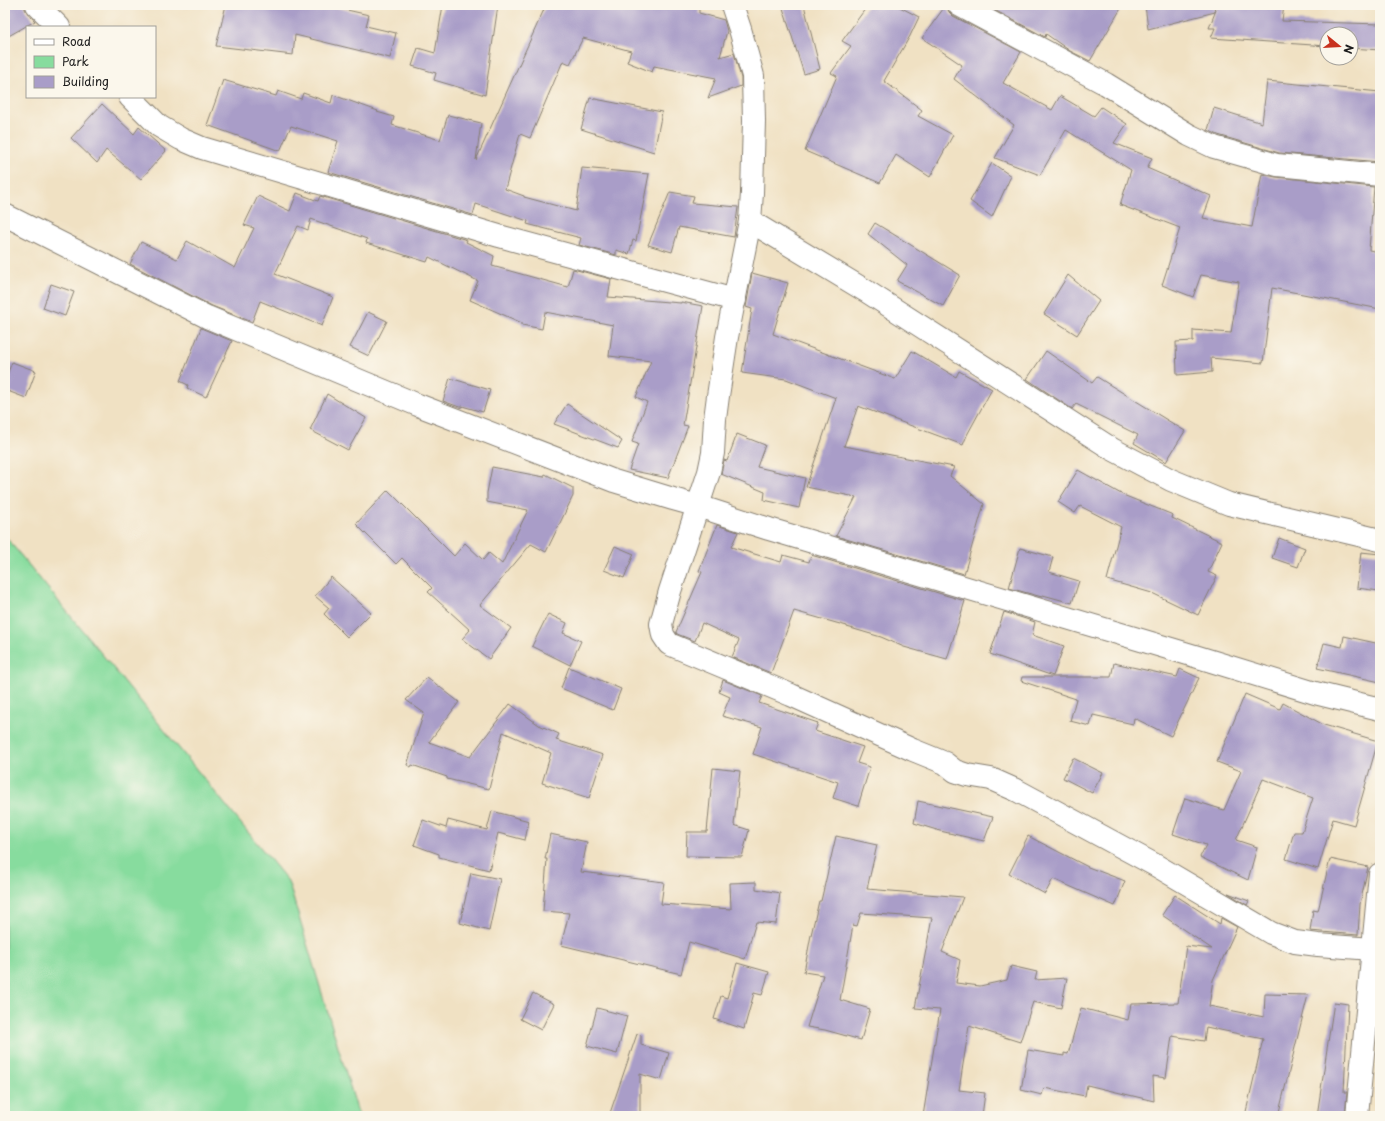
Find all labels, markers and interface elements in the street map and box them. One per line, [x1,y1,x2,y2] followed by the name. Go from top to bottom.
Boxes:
[26,26,156,98] legend
[1319,26,1359,66] north arrow
[62,32,91,50] text: Road
[1339,42,1358,56] text: N
[62,52,89,70] text: Park
[62,72,109,90] text: Building

